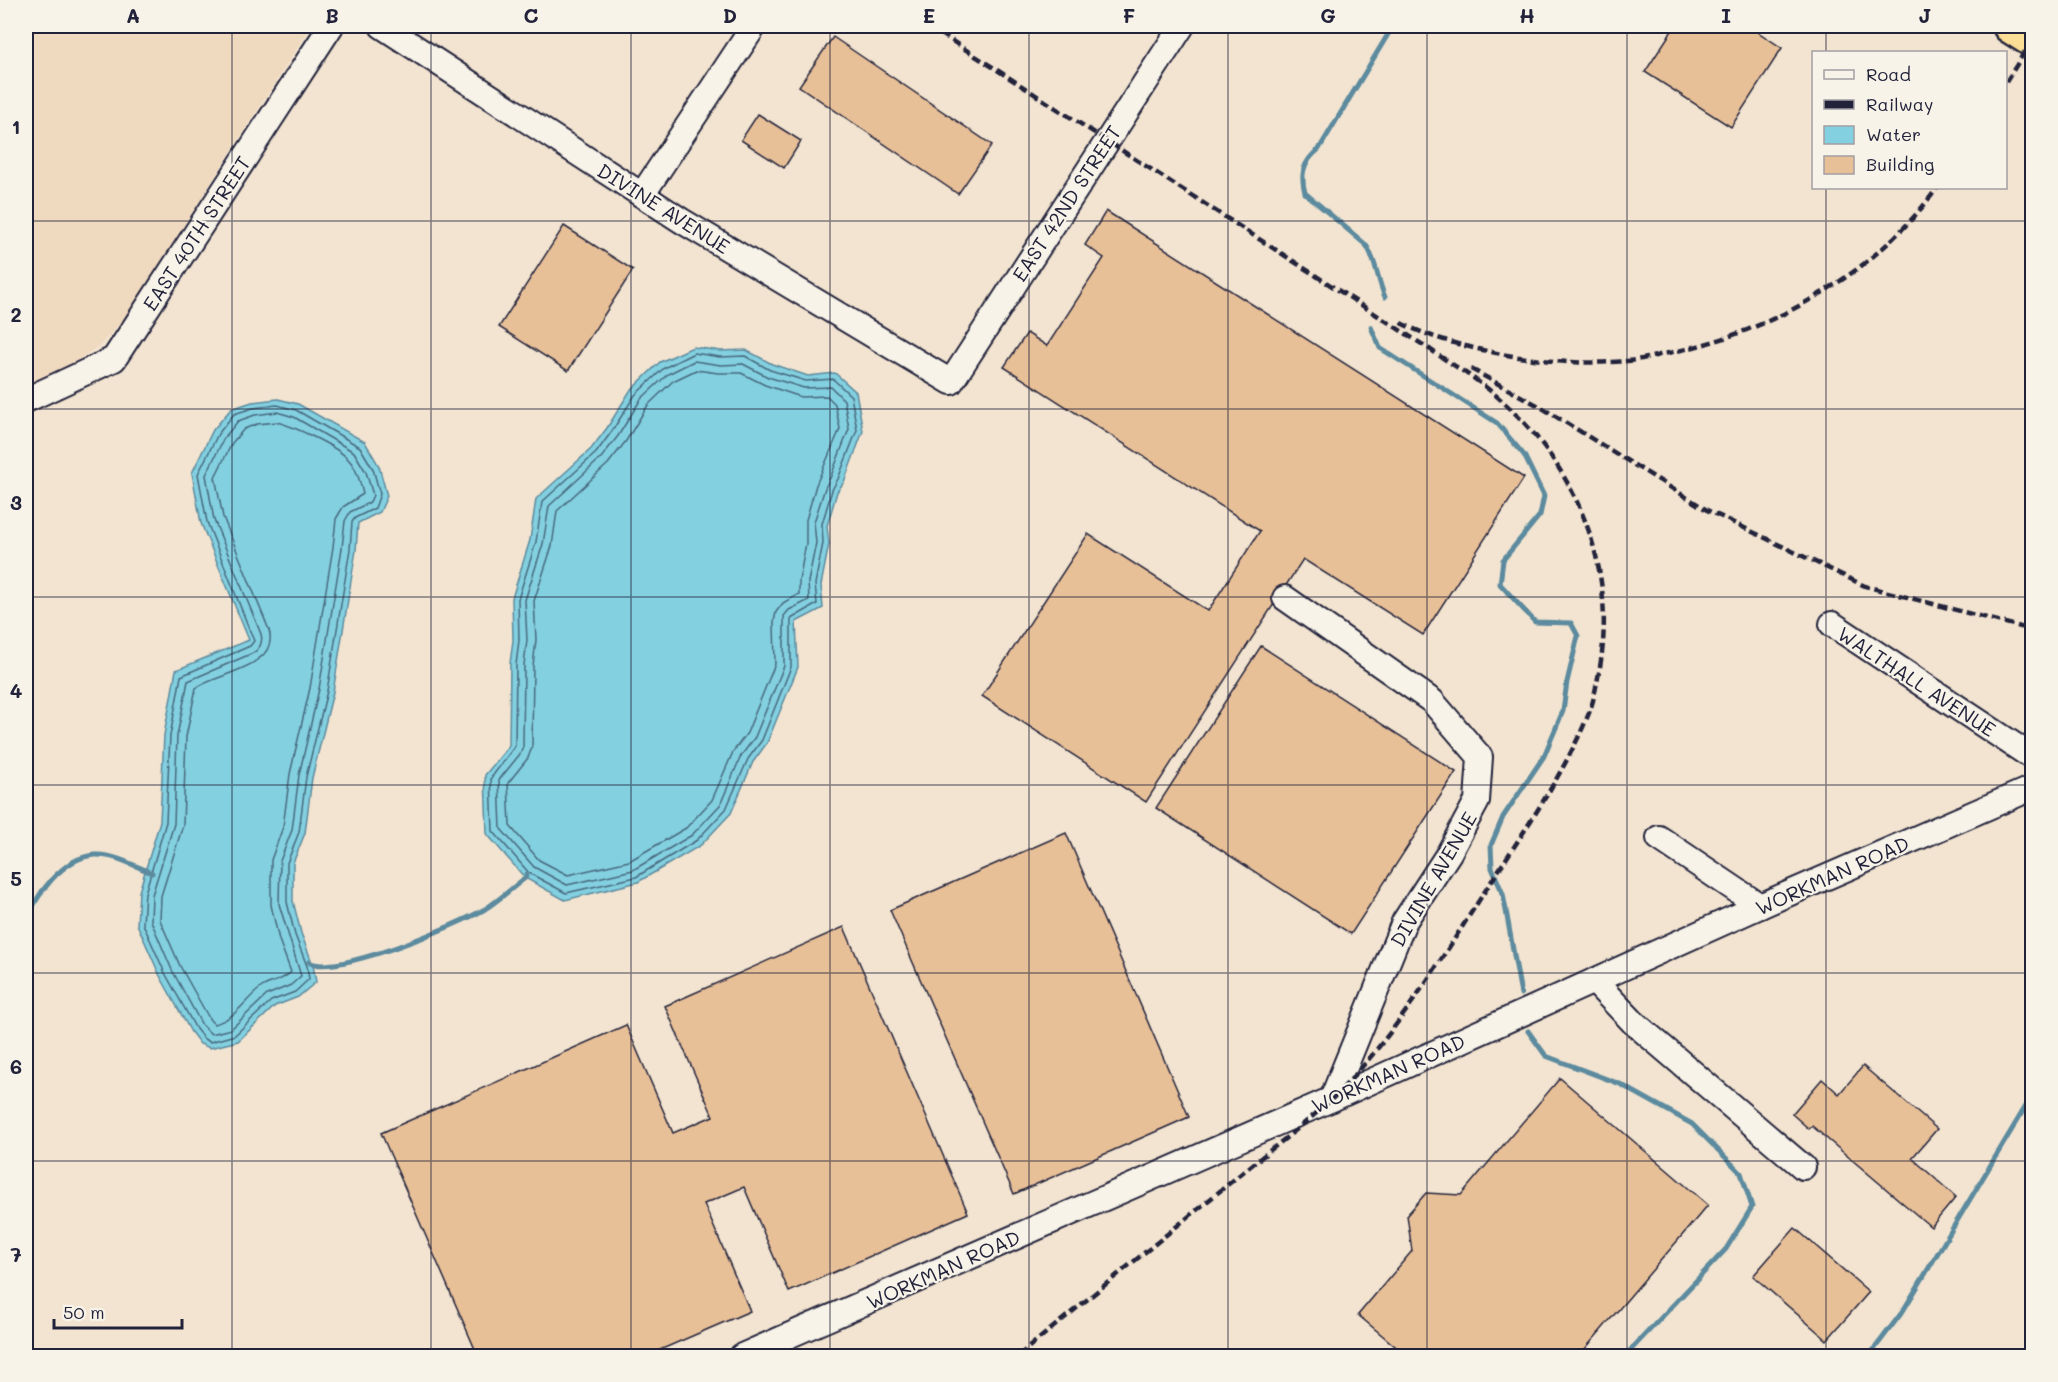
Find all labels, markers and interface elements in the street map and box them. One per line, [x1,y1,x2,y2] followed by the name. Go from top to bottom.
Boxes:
[126,2,140,28] text: A
[325,2,339,28] text: B
[524,2,539,28] text: C
[723,2,737,28] text: D
[923,2,935,28] text: E
[1123,2,1136,28] text: F
[1320,2,1336,28] text: G
[1519,2,1535,28] text: H
[1721,2,1731,28] text: I
[1918,2,1932,28] text: J
[1812,51,2007,189] legend
[1866,62,1911,86] text: Road
[1866,92,1933,116] text: Railway
[12,113,20,139] text: 1
[1006,120,1126,286] street label: EAST 42ND STREET
[1866,122,1921,146] text: Water
[136,151,256,315] street label: EAST 40TH STREET
[1866,152,1934,176] text: Building
[593,157,735,259] street label: DIVINE AVENUE
[10,301,22,327] text: 2
[10,489,22,515] text: 3
[1833,620,2001,742] street label: WALTHALL AVENUE
[10,677,23,703] text: 4
[1384,807,1482,951] street label: DIVINE AVENUE
[1751,829,1913,921] street label: WORKMAN ROAD
[10,865,22,891] text: 5
[1307,1027,1469,1119] street label: WORKMAN ROAD
[10,1053,22,1079] text: 6
[862,1223,1024,1315] street label: WORKMAN ROAD
[10,1241,22,1267] text: 7
[54,1292,182,1330] scale bar
[63,1300,105,1324] text: 50 m

